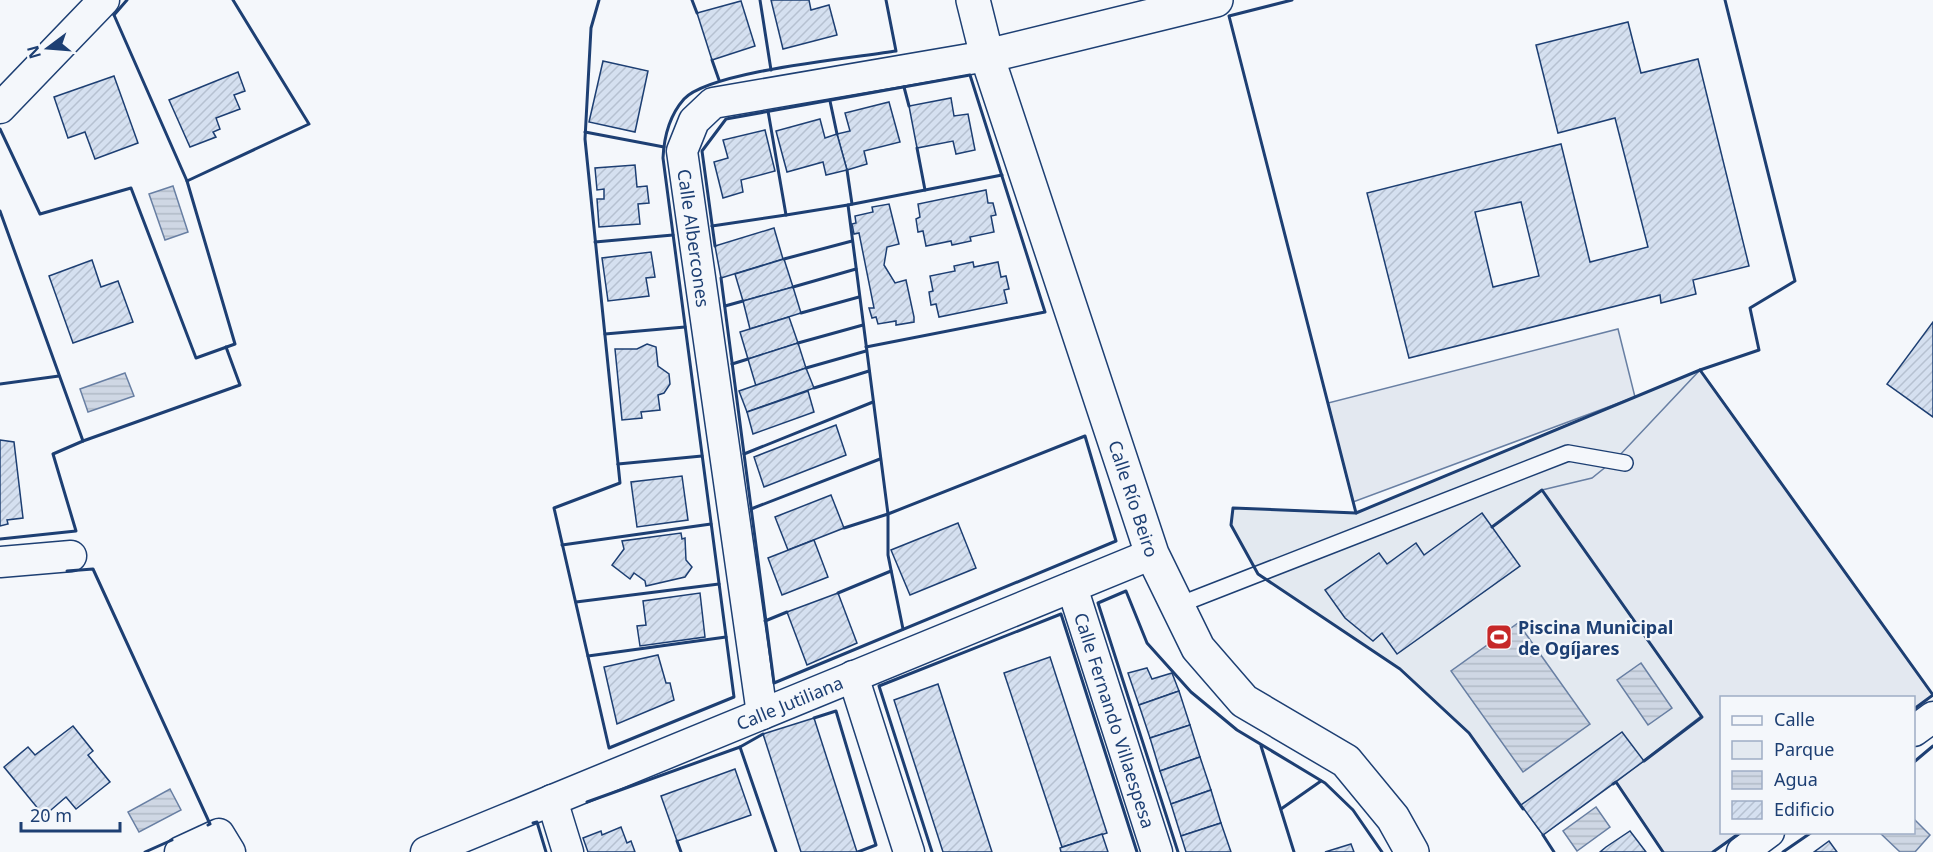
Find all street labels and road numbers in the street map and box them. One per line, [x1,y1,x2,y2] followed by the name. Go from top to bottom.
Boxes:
[672,167,716,309] street label: Calle Albercones
[1103,437,1164,560] street label: Calle Río Beiro
[1069,609,1161,831] street label: Calle Fernando Villaespesa
[733,670,847,735] street label: Calle Jutiliana

